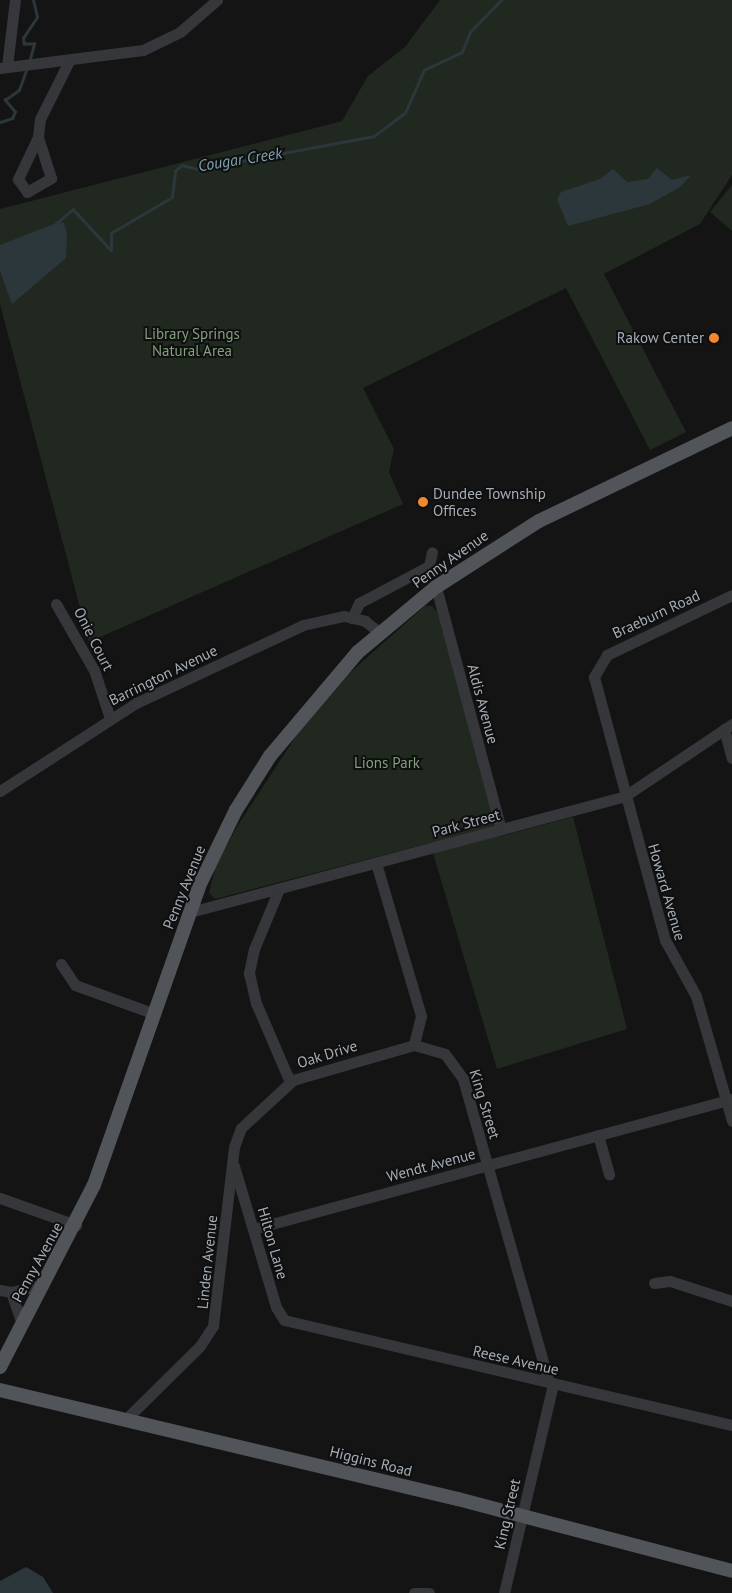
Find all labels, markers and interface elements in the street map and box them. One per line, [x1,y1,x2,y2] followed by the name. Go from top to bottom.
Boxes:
[196,143,284,175] water label: Cougar Creek
[144,324,240,359] park label: Library Springs Natural Area
[616,329,704,347] place label: Rakow Center
[708,332,720,344] marker: Rakow Center
[433,484,546,519] place label: Dundee Township Offices
[417,496,429,508] marker: Dundee Township Offices
[408,526,492,592] street label: Penny Avenue
[610,586,702,642] street label: Braeburn Road
[70,604,118,674] street label: Onie Court
[106,641,220,709] street label: Barrington Avenue
[464,662,502,746] street label: Aldis Avenue
[354,754,420,772] park label: Lions Park
[430,805,502,841] street label: Park Street
[645,841,689,943] street label: Howard Avenue
[159,842,209,932] street label: Penny Avenue
[294,1036,360,1072] street label: Oak Drive
[466,1067,504,1141] street label: King Street
[384,1144,478,1186] street label: Wendt Avenue
[254,1205,292,1281] street label: Hilton Lane
[193,1214,221,1310] street label: Linden Avenue
[7,1218,67,1306] street label: Penny Avenue
[471,1341,561,1379] street label: Reese Avenue
[328,1442,414,1480] street label: Higgins Road
[490,1477,524,1551] street label: King Street

